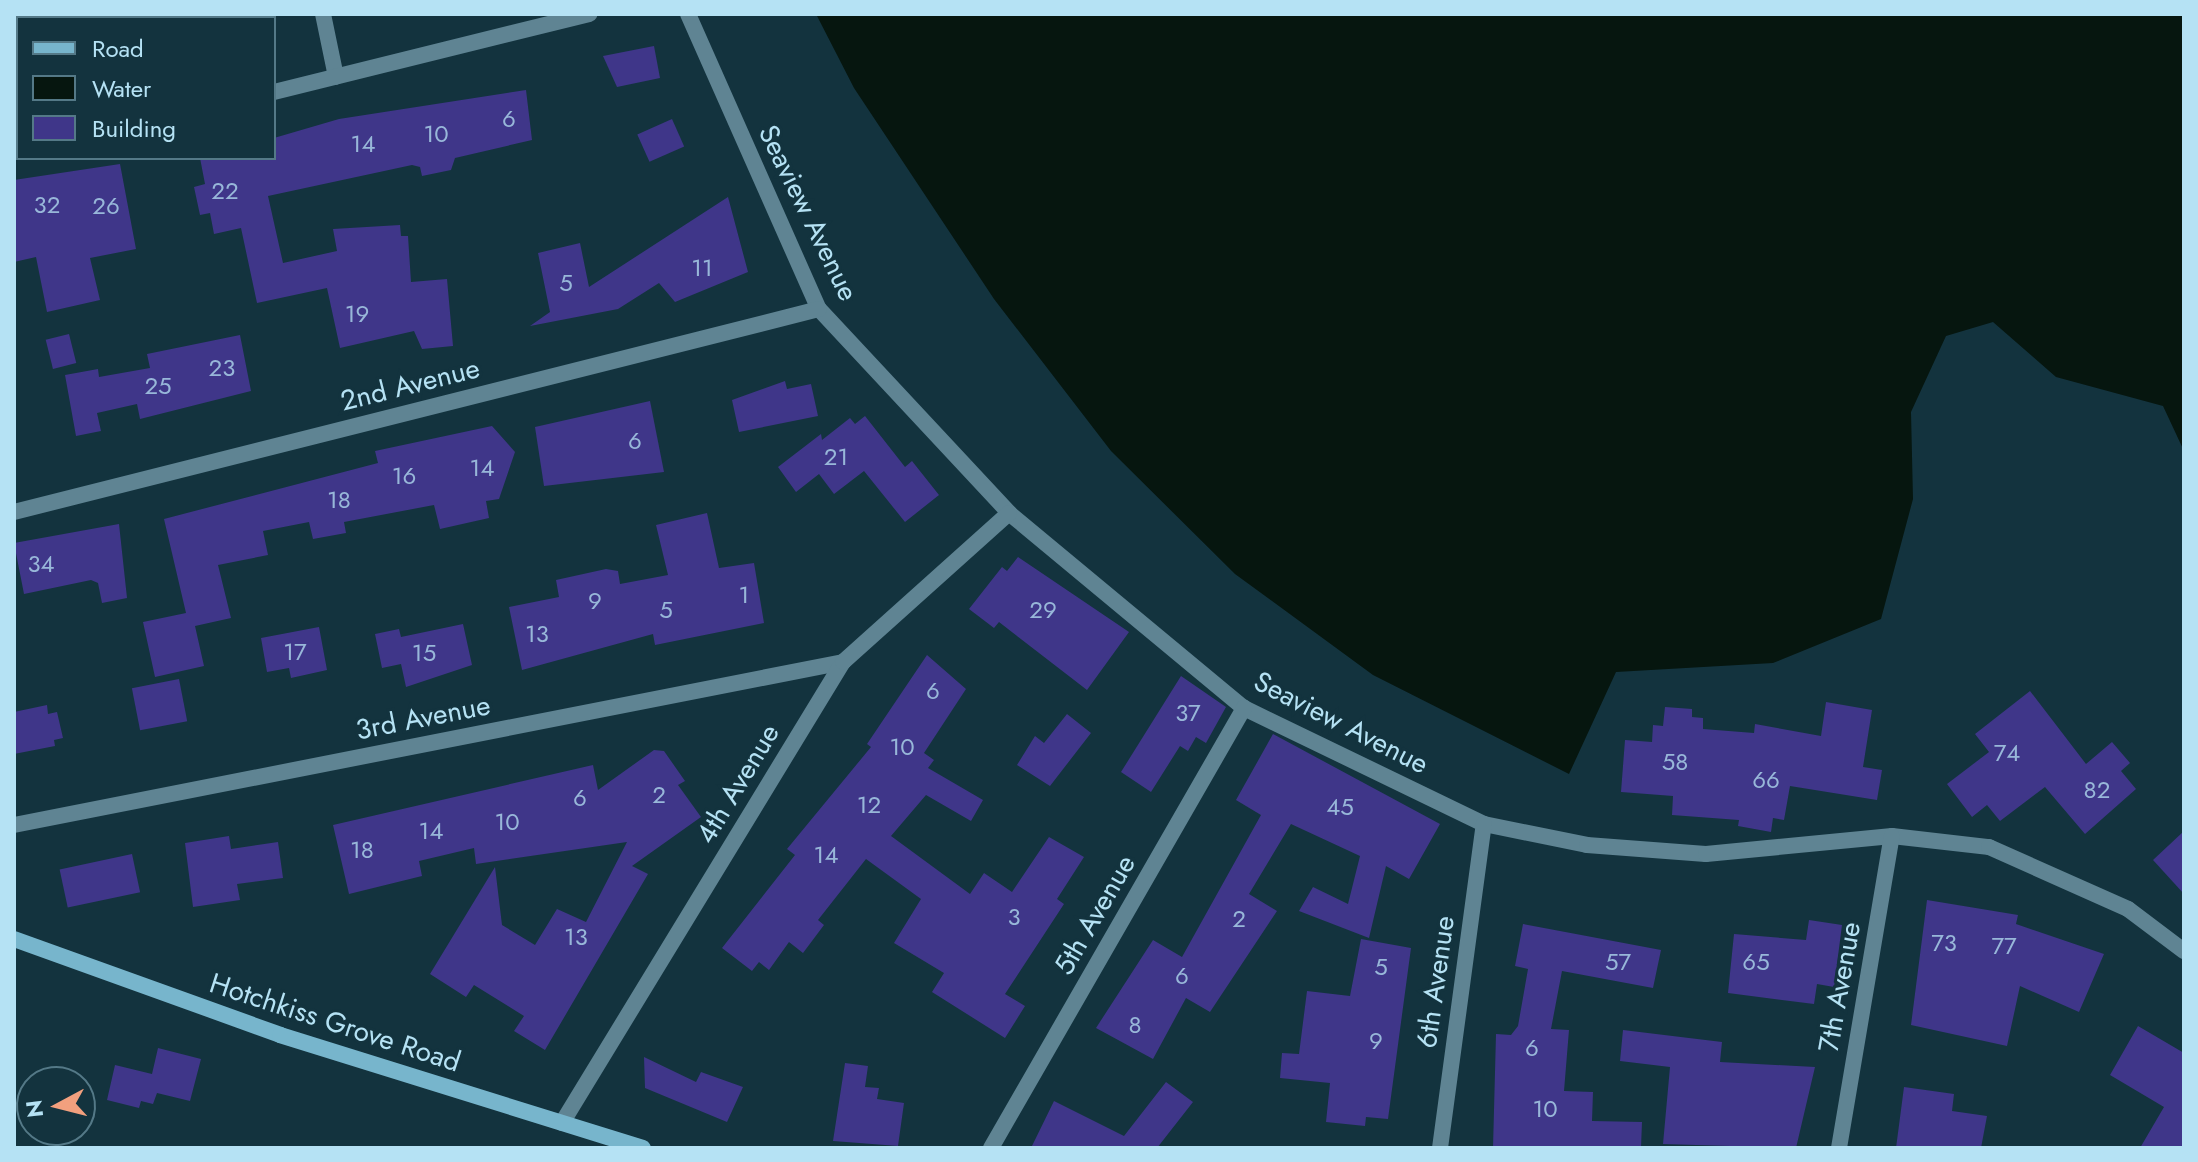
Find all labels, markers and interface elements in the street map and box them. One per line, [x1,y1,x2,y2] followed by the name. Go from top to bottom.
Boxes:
[16,16,276,160] legend
[92,31,144,66] text: Road
[92,71,151,106] text: Water
[502,105,516,133] house number: 6
[92,111,176,146] text: Building
[423,120,449,148] house number: 10
[751,120,865,306] street label: Seaview Avenue
[351,130,375,158] house number: 14
[211,177,239,205] house number: 22
[34,191,60,219] house number: 32
[92,192,120,220] house number: 26
[691,254,713,282] house number: 11
[559,269,573,297] house number: 5
[345,300,369,328] house number: 19
[337,351,483,419] street label: 2nd Avenue
[209,354,235,382] house number: 23
[144,372,172,400] house number: 25
[628,427,642,455] house number: 6
[824,443,848,471] house number: 21
[470,454,494,482] house number: 14
[392,462,416,490] house number: 16
[327,486,351,514] house number: 18
[27,550,55,578] house number: 34
[739,581,749,609] house number: 1
[588,587,602,615] house number: 9
[659,596,673,624] house number: 5
[1029,596,1057,624] house number: 29
[525,620,549,648] house number: 13
[283,638,307,666] house number: 17
[412,639,436,667] house number: 15
[1248,665,1434,781] street label: Seaview Avenue
[926,677,940,705] house number: 6
[353,688,493,748] street label: 3rd Avenue
[1175,699,1201,727] house number: 37
[689,718,787,850] street label: 4th Avenue
[889,733,915,761] house number: 10
[1994,739,2020,767] house number: 74
[1662,748,1688,776] house number: 58
[1752,766,1780,794] house number: 66
[2084,776,2110,804] house number: 82
[652,781,666,809] house number: 2
[573,784,587,812] house number: 6
[857,791,881,819] house number: 12
[1326,793,1354,821] house number: 45
[494,808,520,836] house number: 10
[419,817,443,845] house number: 14
[350,836,374,864] house number: 18
[814,841,838,869] house number: 14
[1047,849,1143,981] street label: 5th Avenue
[1007,903,1021,931] house number: 3
[1232,905,1246,933] house number: 2
[1410,914,1462,1050] street label: 6th Avenue
[1812,919,1868,1055] street label: 7th Avenue
[564,923,588,951] house number: 13
[1931,929,1957,957] house number: 73
[1991,932,2017,960] house number: 77
[1605,948,1631,976] house number: 57
[1742,948,1770,976] house number: 65
[1374,953,1388,981] house number: 5
[1175,962,1189,990] house number: 6
[205,967,465,1079] street label: Hotchkiss Grove Road
[1128,1011,1142,1039] house number: 8
[1369,1027,1383,1055] house number: 9
[1525,1034,1539,1062] house number: 6
[16,1066,96,1146] north arrow
[1532,1095,1558,1123] house number: 10
[17,1098,51,1119] text: N

